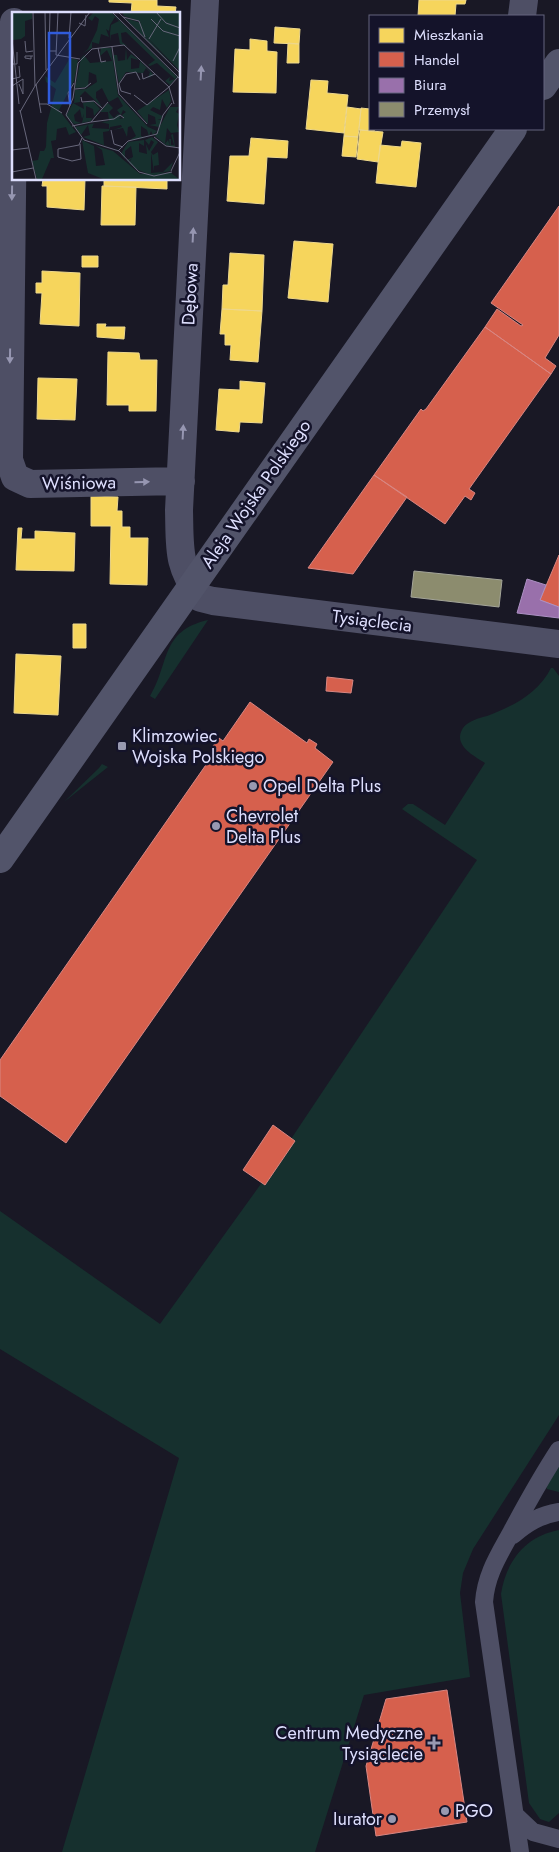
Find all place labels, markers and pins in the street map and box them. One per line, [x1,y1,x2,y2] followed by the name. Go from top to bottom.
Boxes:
[132,723,265,770] place label: Klimzowiec Wojska Polskiego
[116,740,128,752] marker: Klimzowiec Wojska Polskiego
[263,773,381,799] place label: Opel Delta Plus
[247,780,259,792] marker: Opel Delta Plus
[226,803,301,850] place label: Chevrolet Delta Plus
[210,820,222,832] marker: Chevrolet Delta Plus
[275,1720,423,1767] place label: Centrum Medyczne Tysiąclecie
[427,1736,441,1750] marker: Centrum Medyczne Tysiąclecie
[455,1798,493,1824] place label: PGO
[439,1805,451,1817] marker: PGO
[333,1806,383,1832] place label: Iurator
[386,1813,398,1825] marker: Iurator

